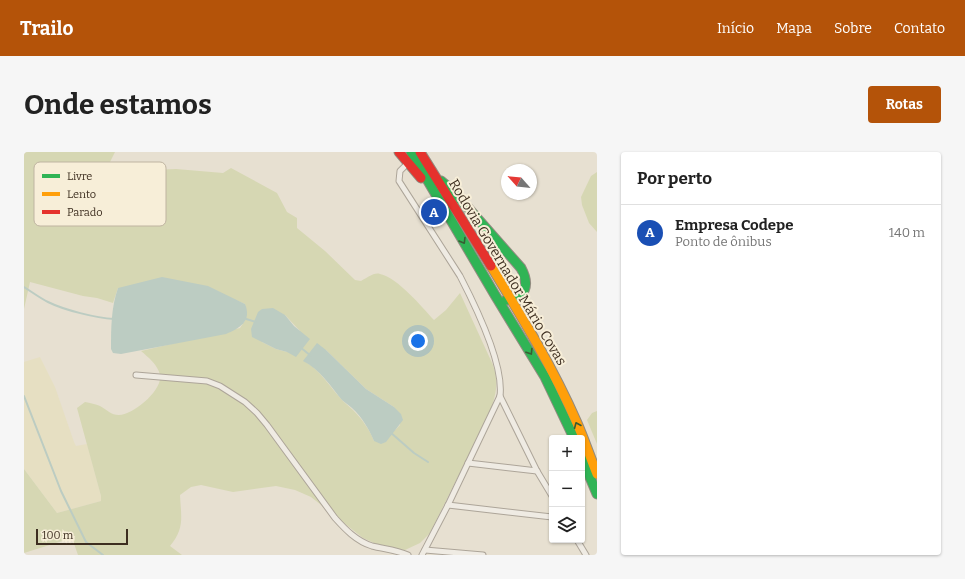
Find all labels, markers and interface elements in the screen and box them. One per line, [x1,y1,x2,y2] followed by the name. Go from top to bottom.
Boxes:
[20,17,73,40] text: Trailo
[717,20,754,37] text: Início
[776,20,812,37] text: Mapa
[834,20,872,37] text: Sobre
[894,20,945,37] text: Contato
[868,86,941,123] button: Rotas
[24,88,212,121] text: Onde estamos
[34,162,166,226] legend
[501,164,537,200] north arrow
[637,168,712,189] text: Por perto
[67,170,92,183] text: Livre
[445,176,570,368] street label: Rodovia Governador Mário Covas
[67,188,96,201] text: Lento
[421,197,447,227] pin: A
[67,206,103,219] text: Parado
[675,216,793,234] text: Empresa Codepe
[645,225,655,240] text: A
[889,225,925,240] text: 140 m
[675,234,772,249] text: Ponto de ônibus
[458,237,465,244] one-way arrow
[408,331,428,351] your location
[525,348,533,355] one-way arrow
[574,422,582,430] one-way arrow
[549,435,585,543] map controls
[549,435,585,471] button: +
[549,471,585,507] button: −
[549,507,585,543] button: layers
[36,527,128,546] scale bar
[42,529,73,542] text: 100 m

